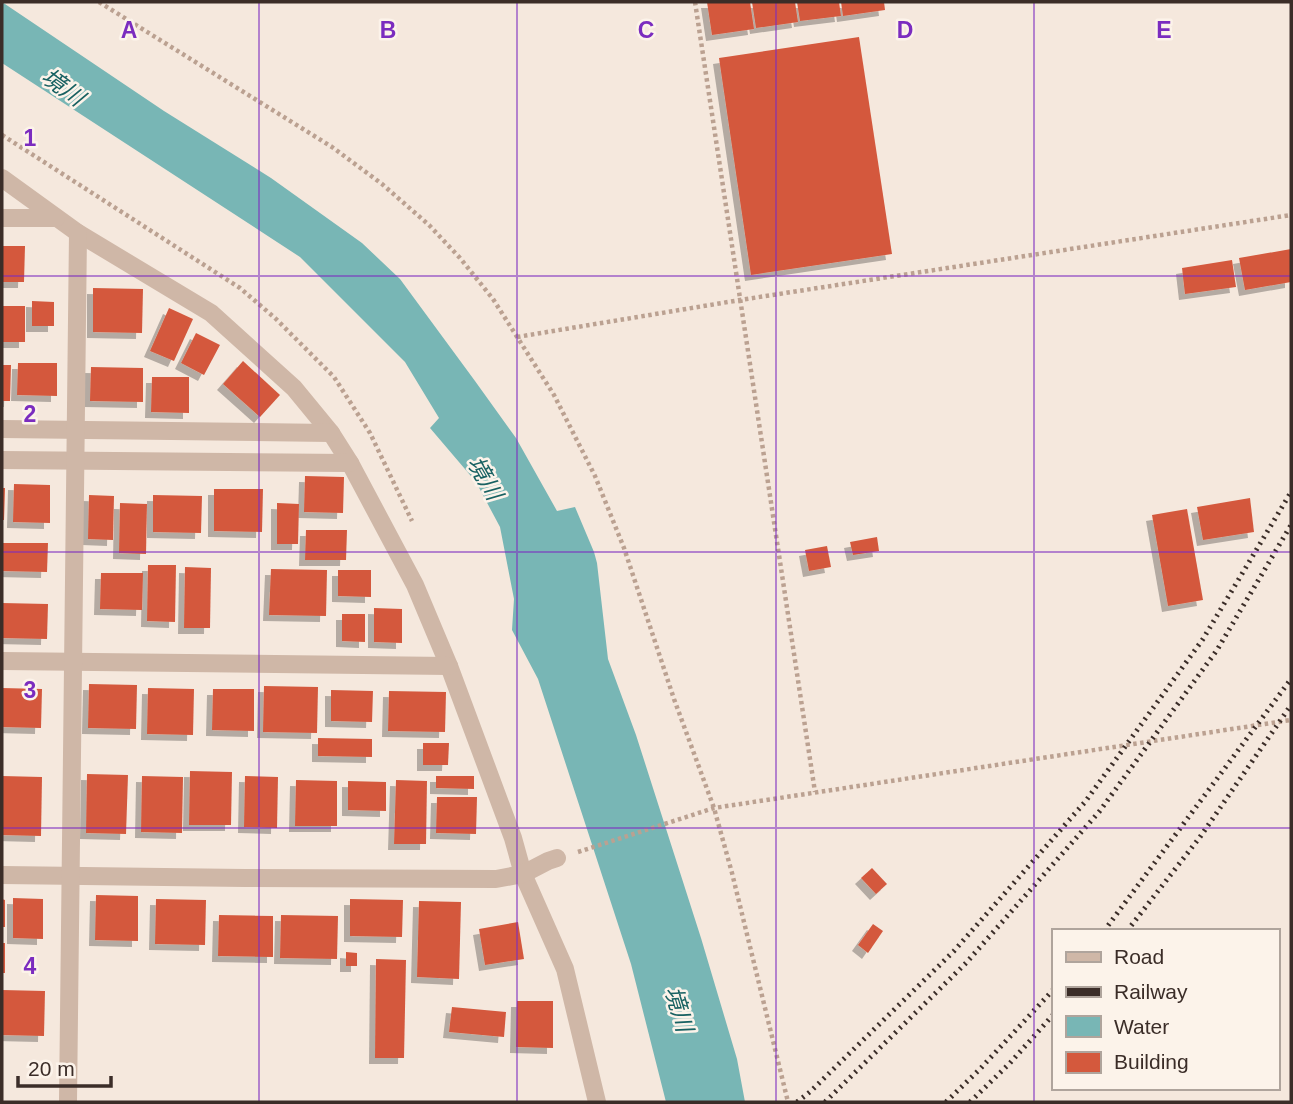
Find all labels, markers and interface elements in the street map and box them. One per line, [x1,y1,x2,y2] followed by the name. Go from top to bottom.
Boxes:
[121,17,137,43] text: A
[380,17,396,43] text: B
[638,17,654,43] text: C
[897,17,913,43] text: D
[1156,17,1172,43] text: E
[37,63,92,113] water label: 境川
[24,125,37,151] text: 1
[24,401,36,427] text: 2
[462,452,509,507] water label: 境川
[24,677,36,703] text: 3
[1052,929,1279,1090] legend
[1114,945,1164,968] text: Road
[24,953,37,979] text: 4
[1114,980,1188,1003] text: Railway
[660,983,699,1038] water label: 境川
[1114,1015,1169,1038] text: Water
[18,1044,110,1088] scale bar
[1114,1050,1189,1073] text: Building
[28,1057,75,1080] text: 20 m

